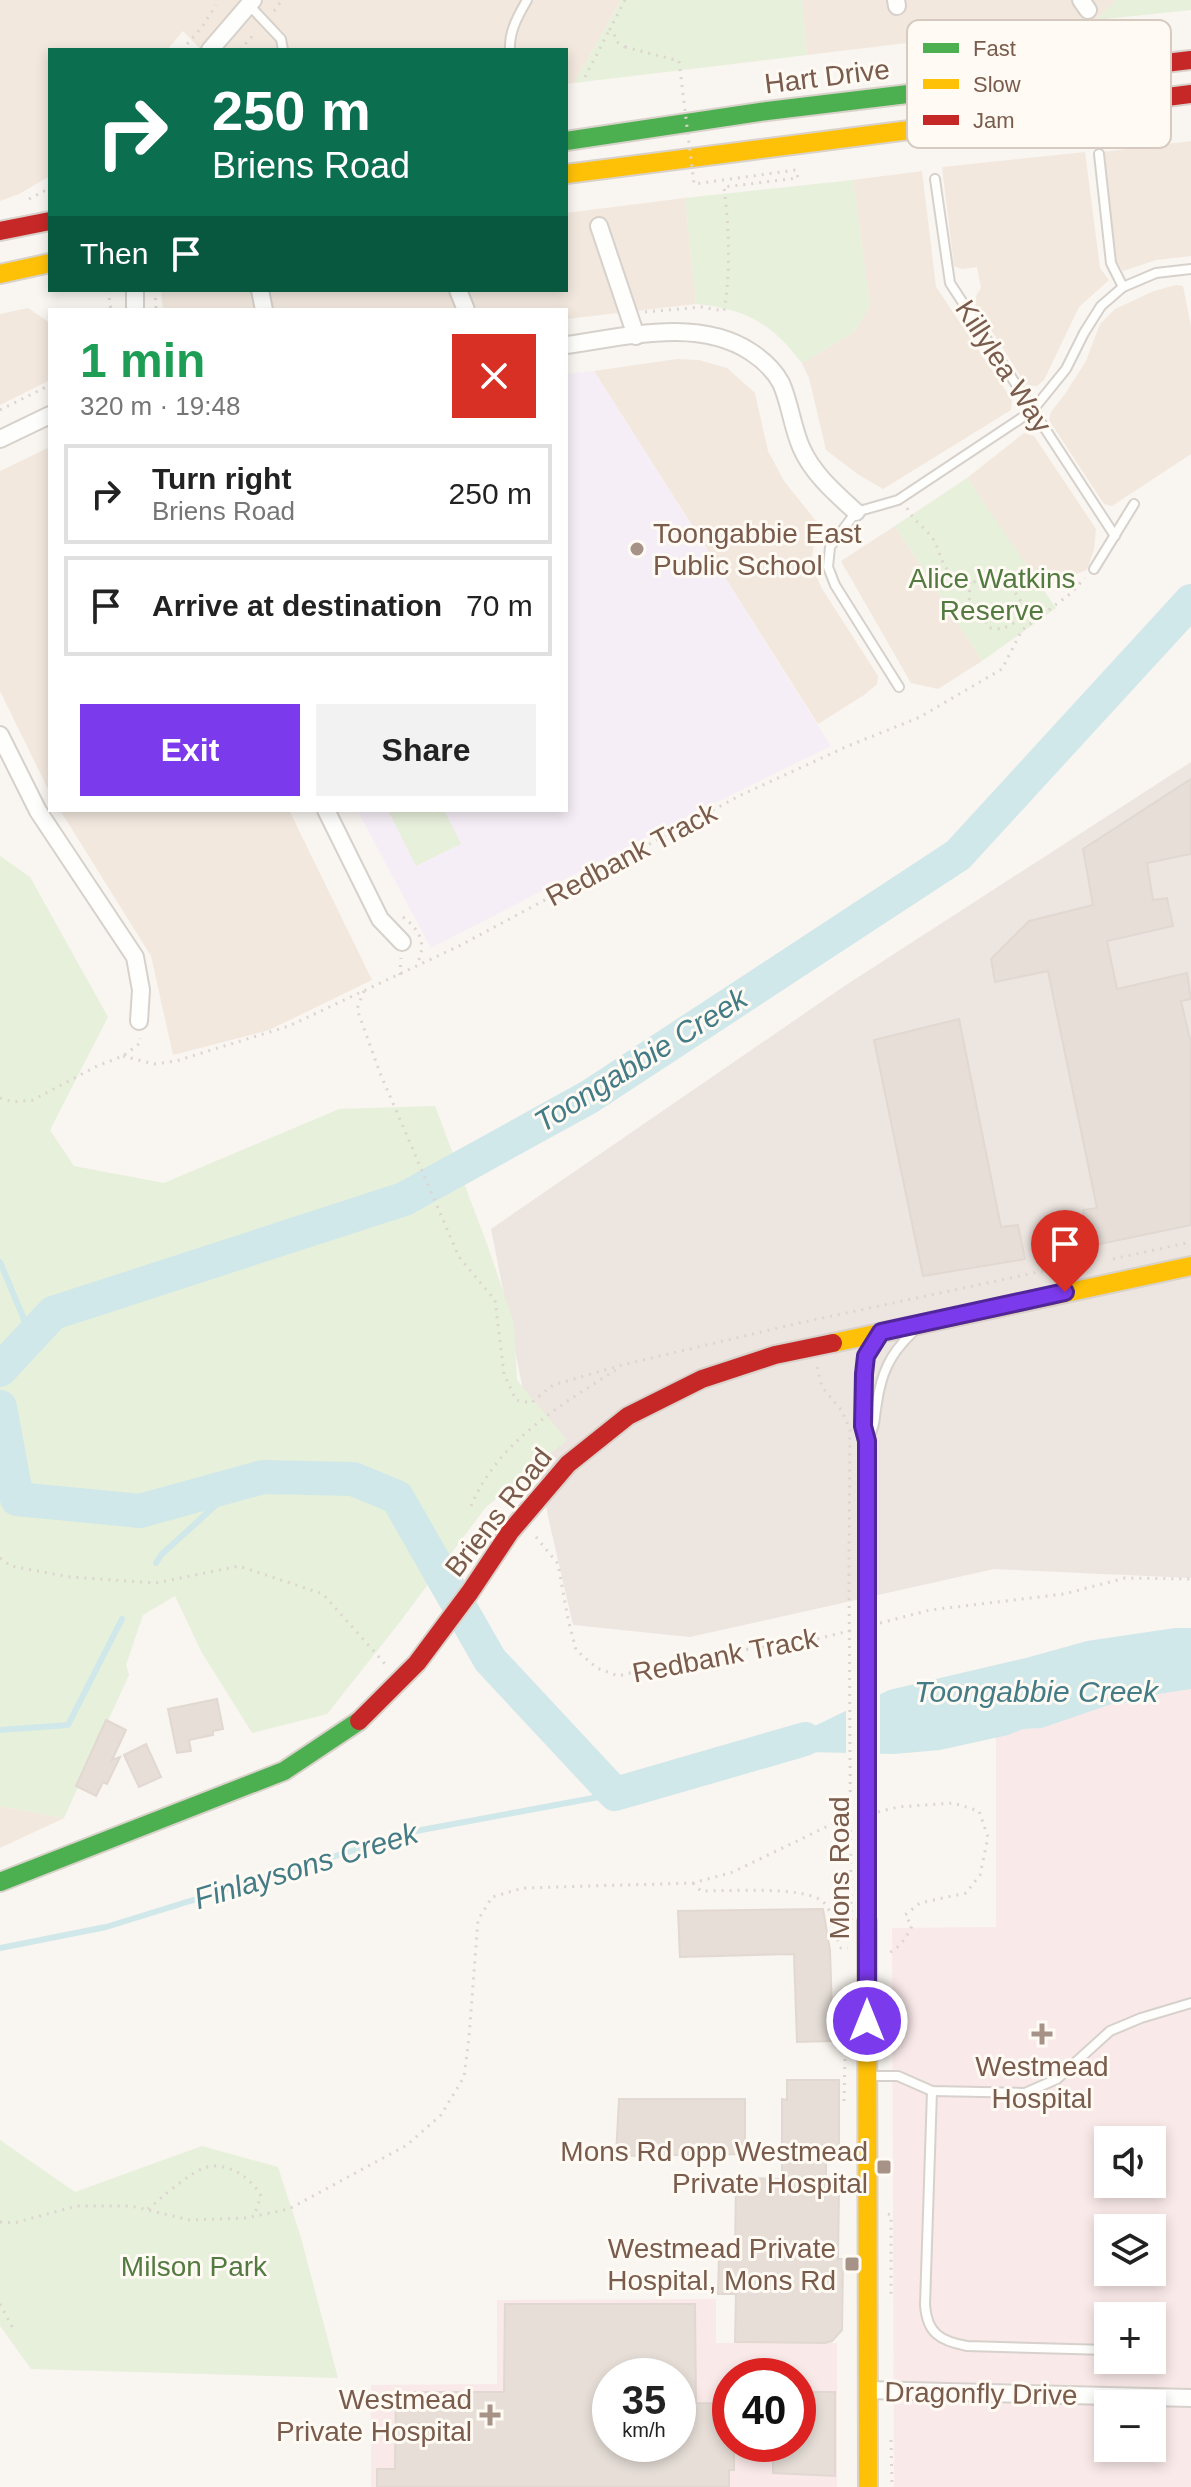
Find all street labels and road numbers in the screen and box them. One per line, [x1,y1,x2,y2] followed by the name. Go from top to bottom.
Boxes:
[763,53,891,100] street label: Hart Drive
[949,294,1058,438] street label: Killylea Way
[541,796,723,912] street label: Redbank Track
[439,1442,558,1583] street label: Briens Road
[630,1622,821,1689] street label: Redbank Track
[824,1796,855,1940] street label: Mons Road
[884,2376,1078,2411] street label: Dragonfly Drive

